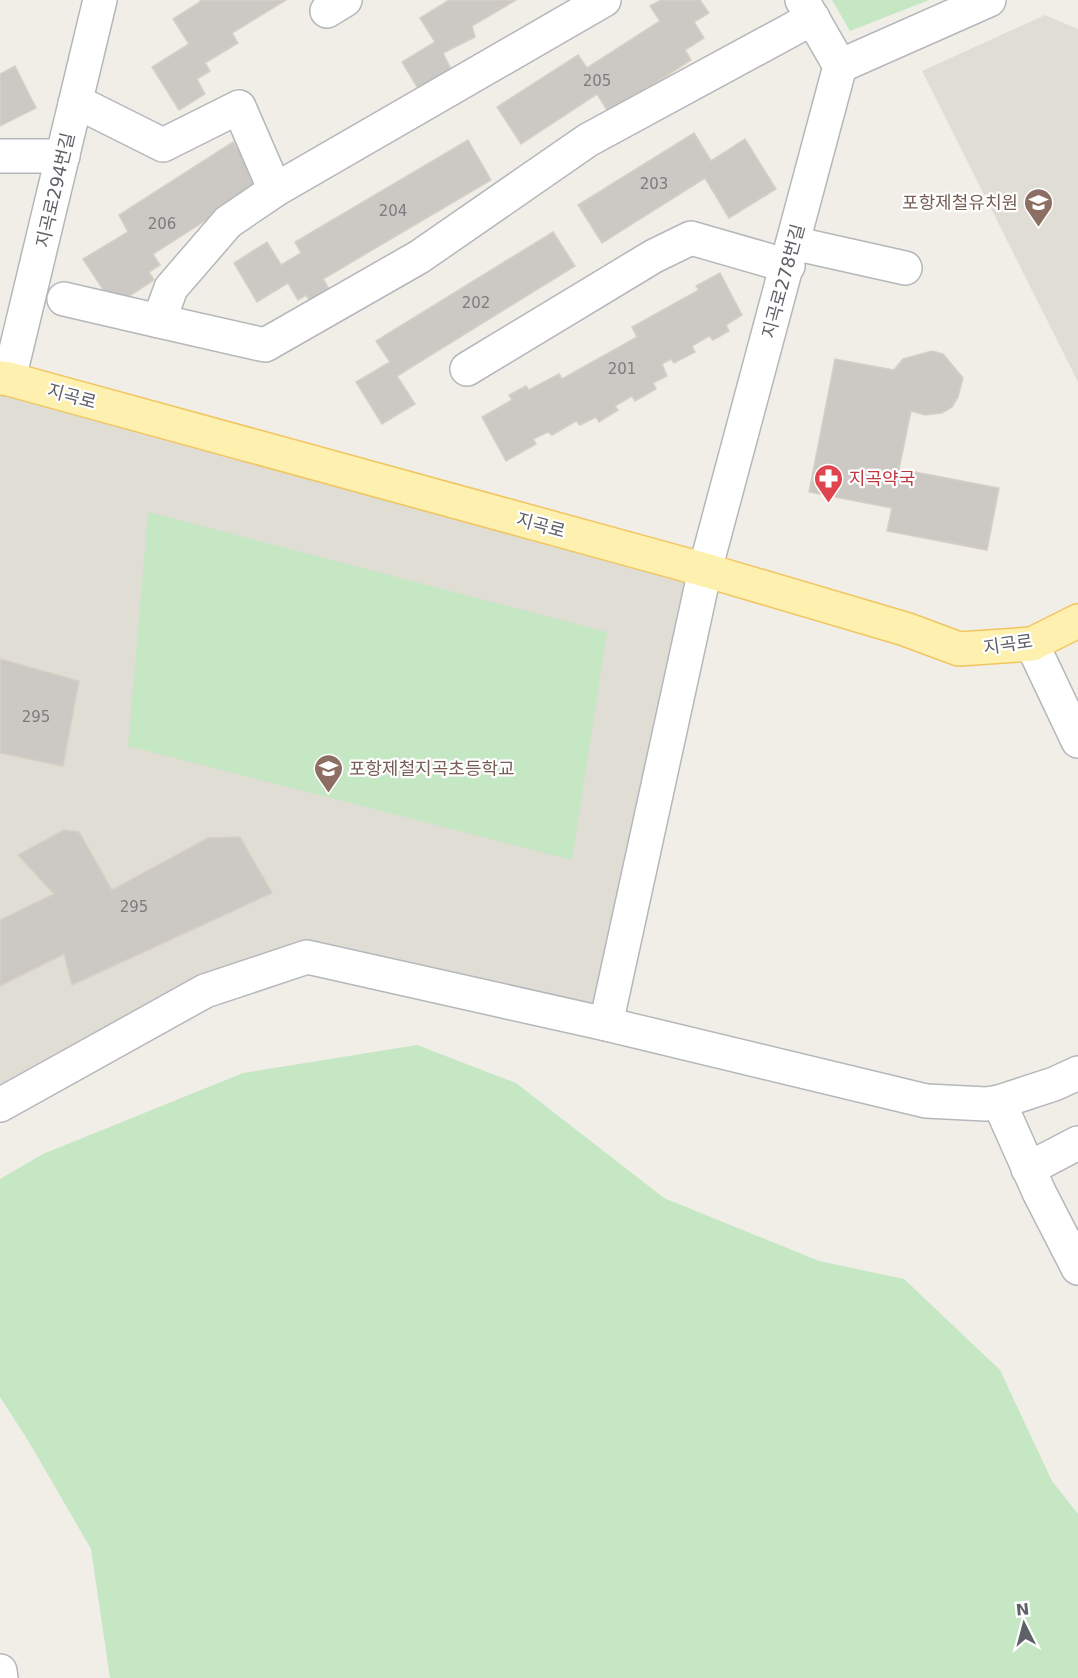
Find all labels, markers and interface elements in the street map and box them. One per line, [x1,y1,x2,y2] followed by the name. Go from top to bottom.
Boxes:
[583,72,611,90] house number: 205
[32,131,78,249] street label: 지곡로294번길
[640,175,668,193] house number: 203
[1023,186,1055,228] school or university icon: 포항제철유치원
[902,192,1018,213] place label: 포항제철유치원
[379,202,407,220] house number: 204
[148,215,176,233] house number: 206
[758,222,808,340] street label: 지곡로278번길
[462,294,490,312] house number: 202
[608,360,636,378] house number: 201
[45,379,99,413] street label: 지곡로
[812,462,844,504] pharmacy icon: 지곡약국
[849,468,915,489] place label: 지곡약국
[514,508,568,542] street label: 지곡로
[982,630,1034,658] street label: 지곡로
[22,708,50,726] house number: 295
[312,752,344,794] school or university icon: 포항제철지곡초등학교
[349,758,515,779] place label: 포항제철지곡초등학교
[120,898,148,916] house number: 295
[994,1594,1054,1654] north arrow
[1015,1599,1030,1620] text: N

